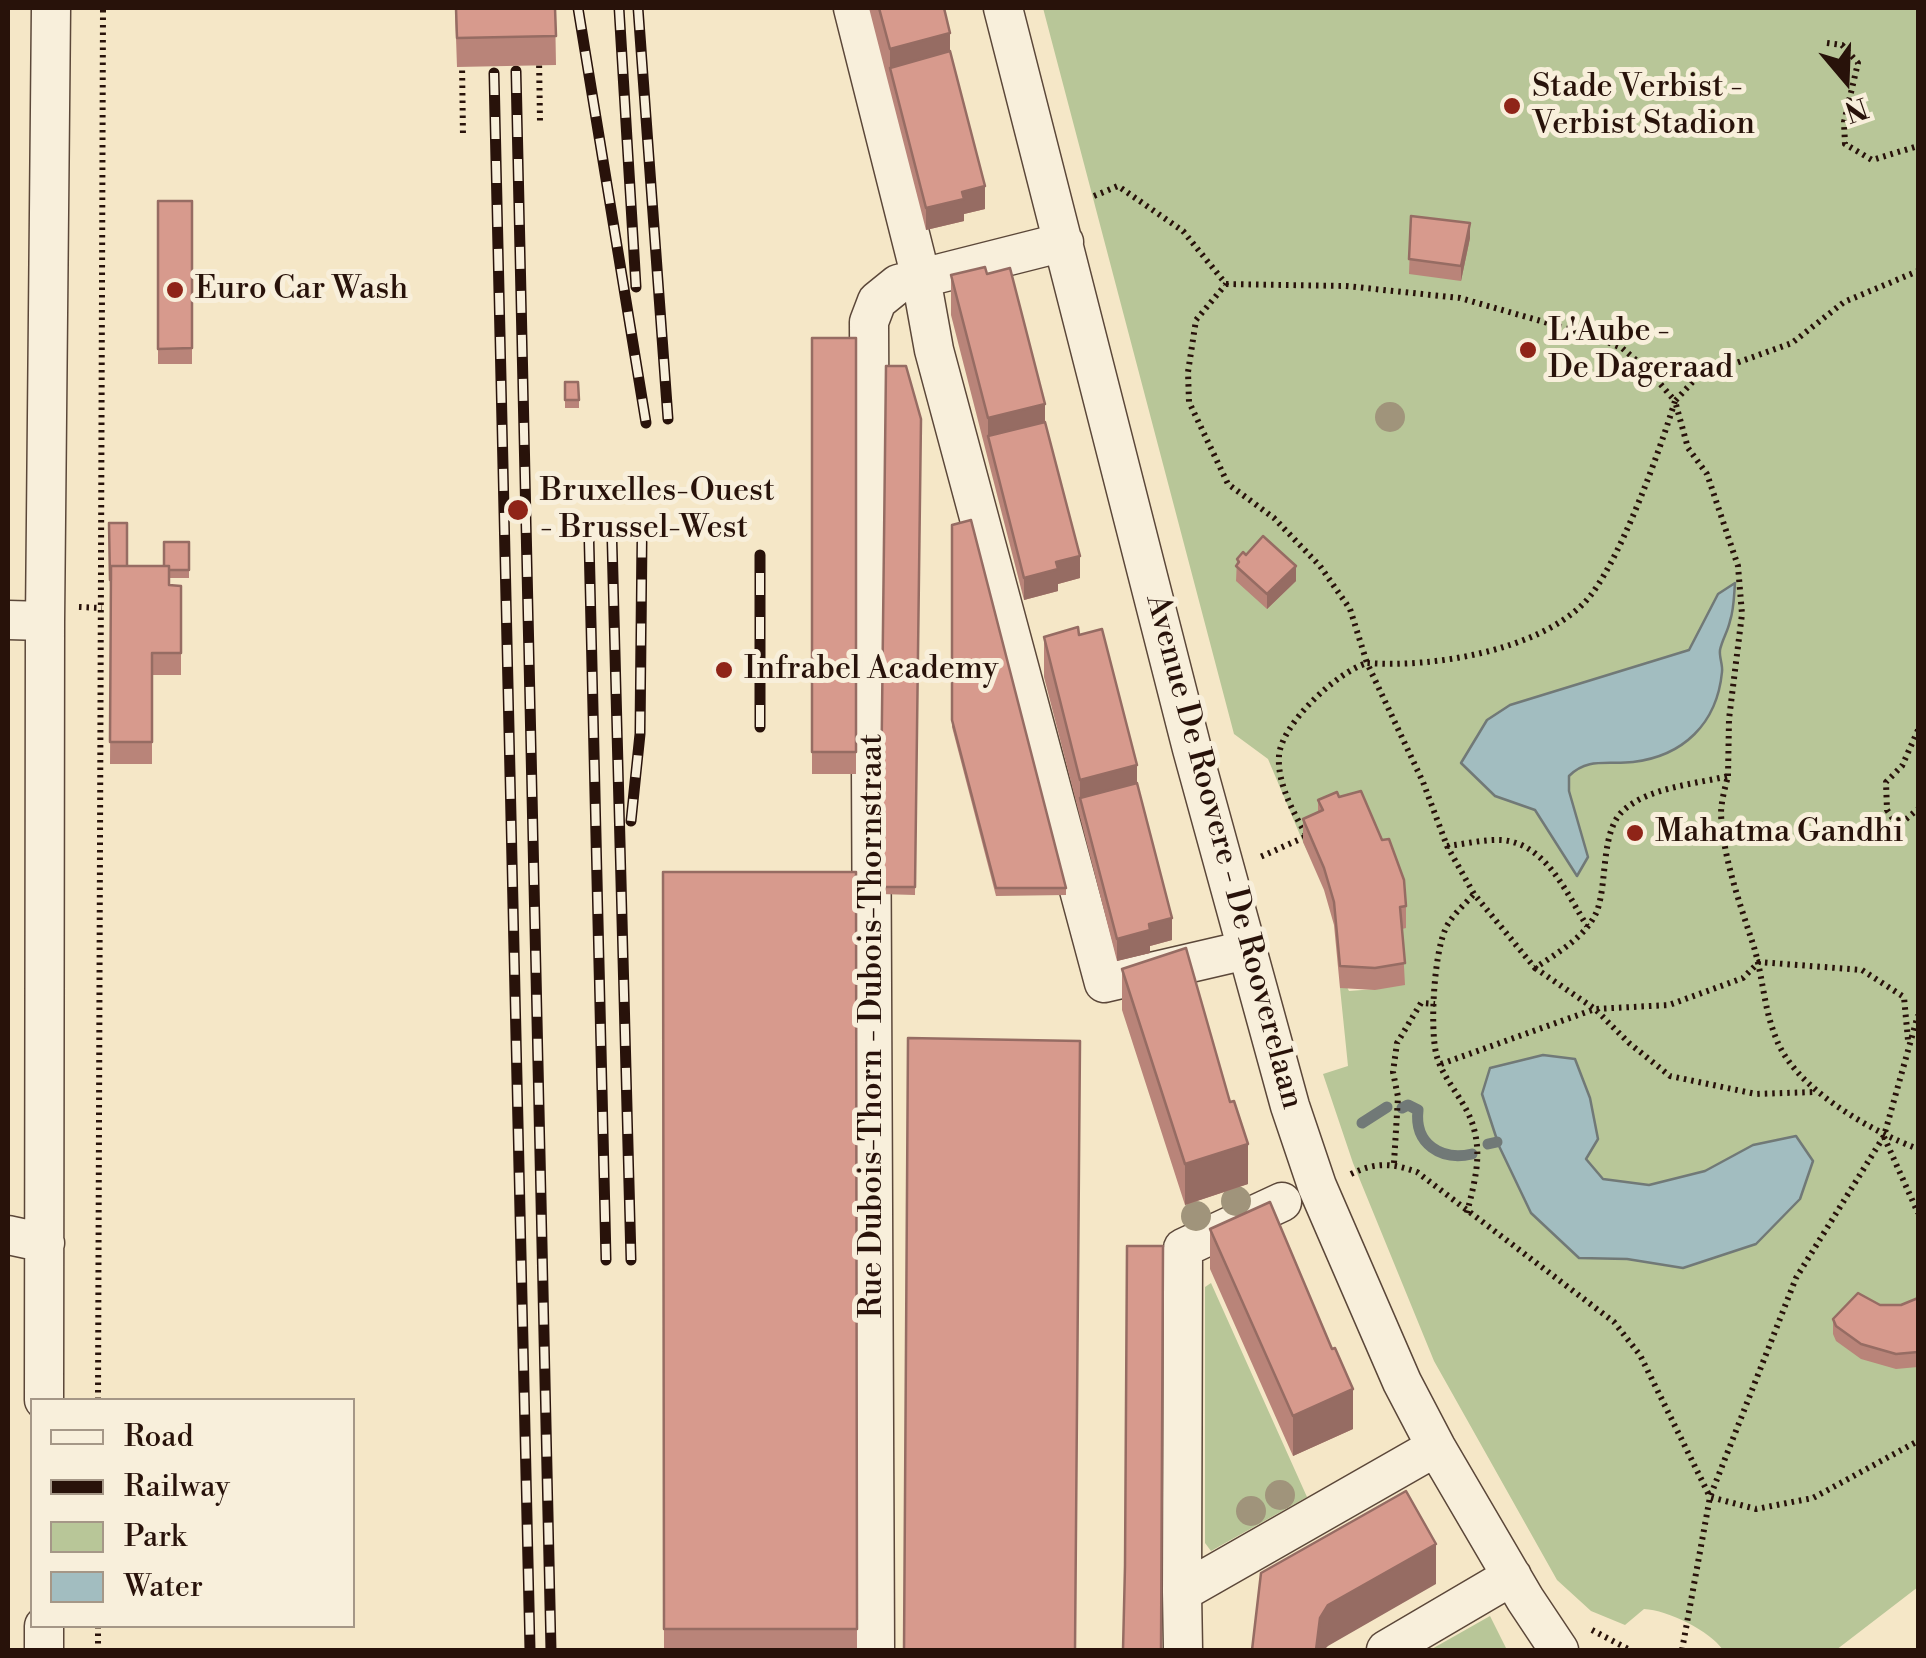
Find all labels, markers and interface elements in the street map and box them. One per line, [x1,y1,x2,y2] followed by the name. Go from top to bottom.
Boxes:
[1796,30,1896,130] north arrow
[1532,69,1755,144] place label: Stade Verbist - Verbist Stadion
[1840,89,1872,129] text: N
[1501,95,1523,117] marker: Stade Verbist - Verbist Stadion
[195,271,408,309] place label: Euro Car Wash
[164,279,186,301] marker: Euro Car Wash
[1548,313,1733,388] place label: L'Aube - De Dageraad
[1517,339,1539,361] marker: L'Aube - De Dageraad
[540,473,775,548] place label: Bruxelles-Ouest - Brussel-West
[505,497,531,523] marker: Bruxelles-Ouest - Brussel-West
[1136,591,1310,1113] street label: Avenue De Roovere - De Rooverelaan
[744,651,998,689] place label: Infrabel Academy
[713,659,735,681] marker: Infrabel Academy
[854,734,892,1318] street label: Rue Dubois-Thorn - Dubois-Thornstraat
[1655,814,1904,852] place label: Mahatma Gandhi
[1624,822,1646,844] marker: Mahatma Gandhi
[30,1398,355,1628] legend
[124,1418,194,1456] text: Road
[124,1468,230,1506] text: Railway
[124,1518,186,1556] text: Park
[124,1568,203,1606] text: Water

